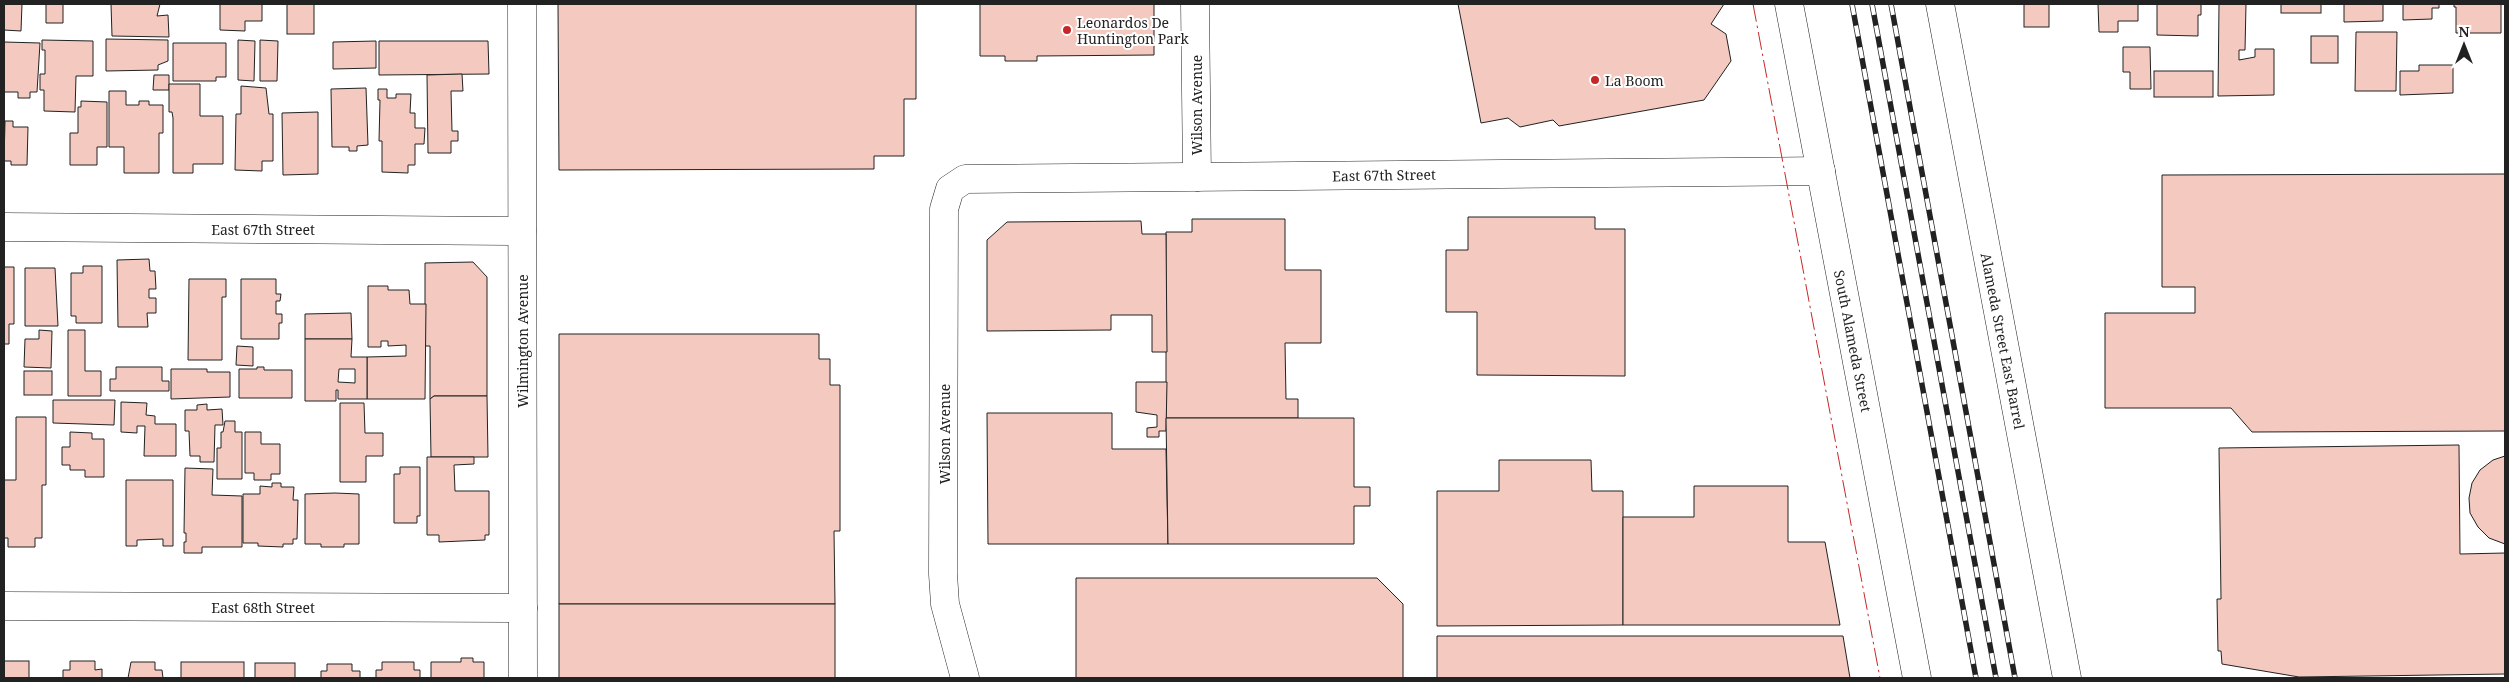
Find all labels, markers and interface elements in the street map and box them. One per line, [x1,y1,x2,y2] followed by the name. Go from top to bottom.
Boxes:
[1077,13,1190,48] place label: Leonardos De Huntington Park
[2439,20,2489,70] north arrow
[2458,22,2470,41] text: N
[1061,24,1073,36] marker: Leonardos De Huntington Park
[1187,55,1206,155] street label: Wilson Avenue
[1605,71,1664,90] place label: La Boom
[1589,74,1601,86] marker: La Boom
[1332,165,1436,185] street label: East 67th Street
[211,220,315,239] street label: East 67th Street
[1977,251,2030,431] street label: Alameda Street East Barrel
[1830,268,1876,414] street label: South Alameda Street
[513,274,532,408] street label: Wilmington Avenue
[935,384,954,484] street label: Wilson Avenue
[211,598,315,617] street label: East 68th Street

